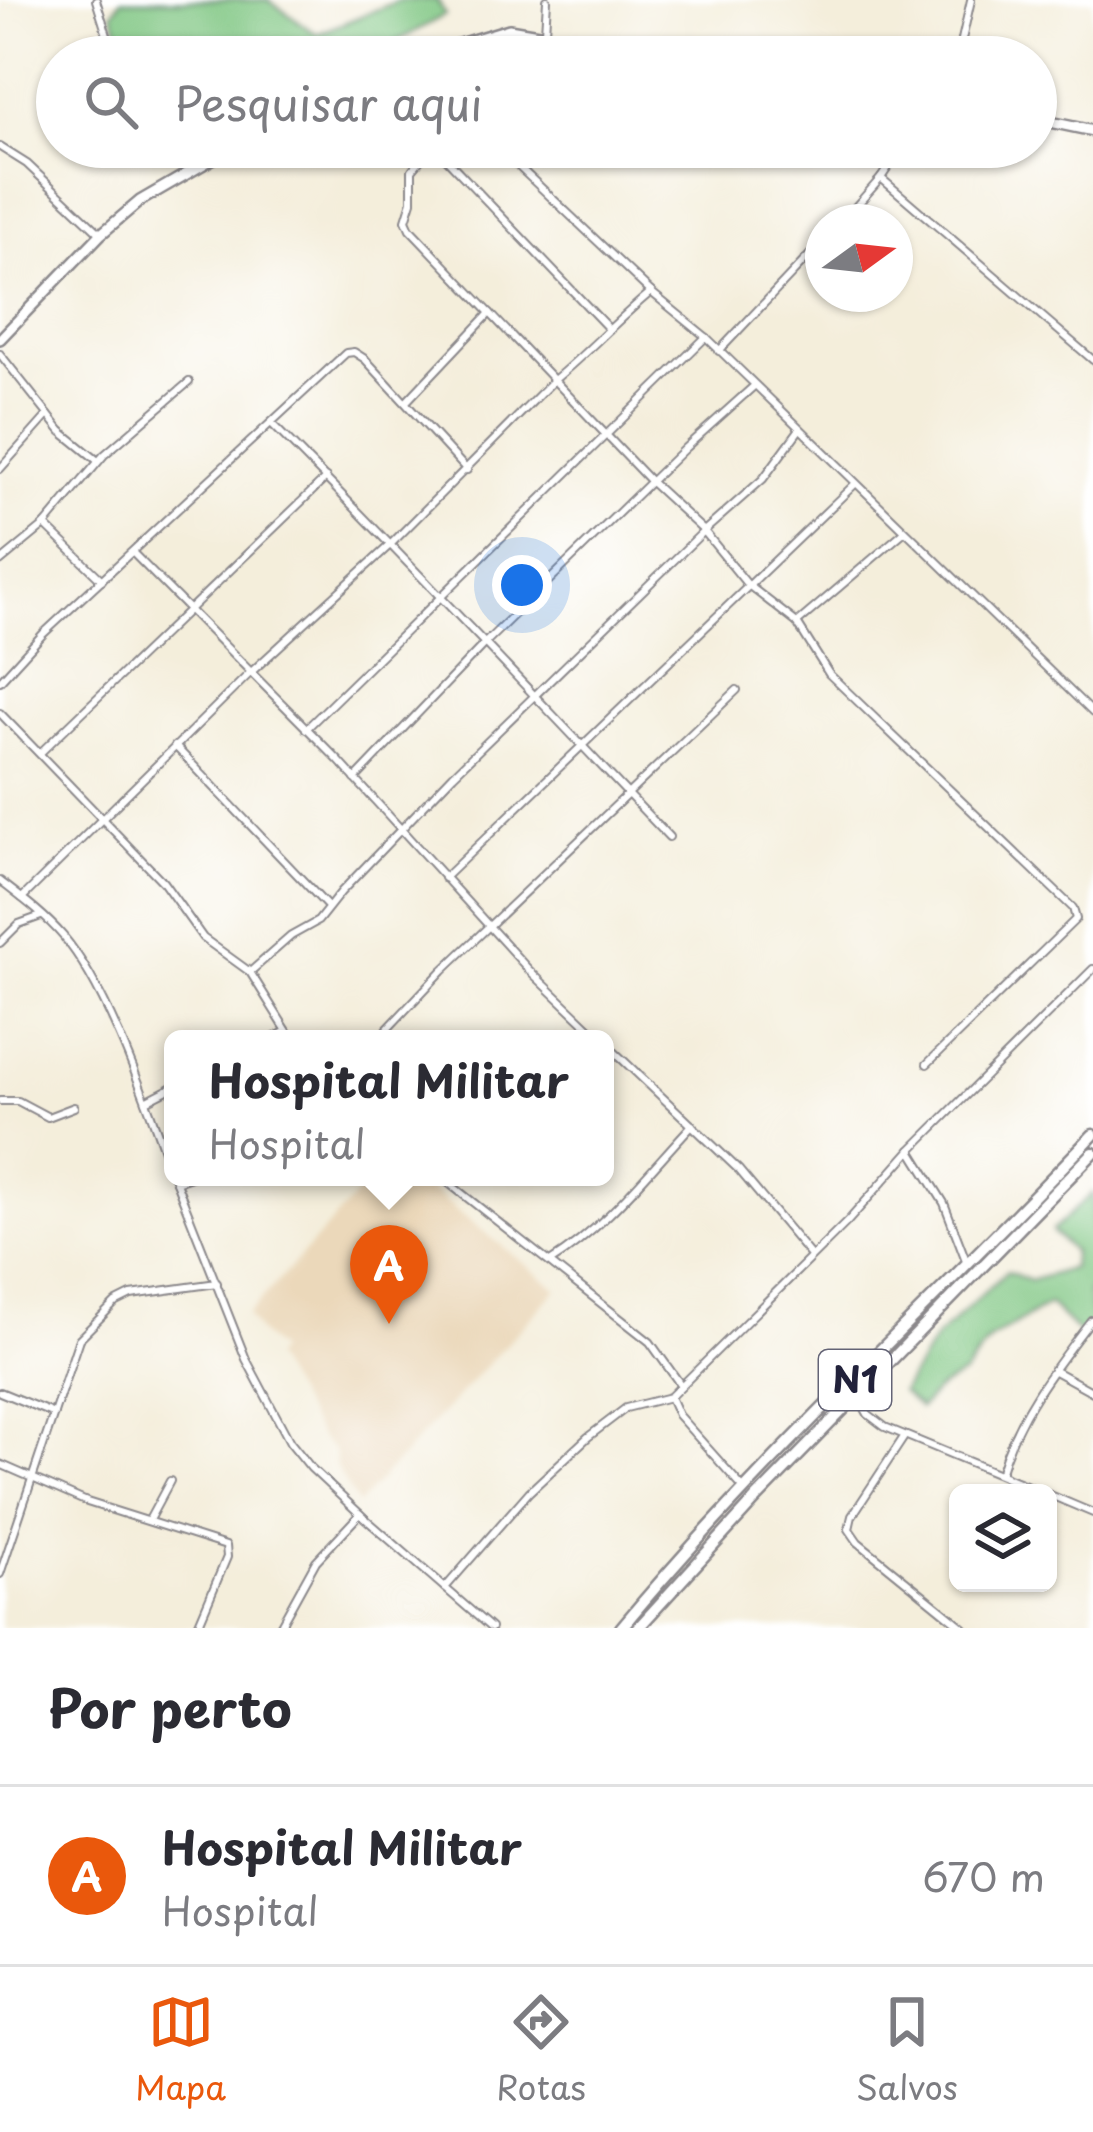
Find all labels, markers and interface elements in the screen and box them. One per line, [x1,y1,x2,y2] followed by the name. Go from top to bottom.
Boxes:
[36,36,1057,168] search box
[174,68,483,136] text: Pesquisar aqui
[78,69,144,135] icon: search
[805,204,913,312] north arrow
[492,555,552,615] your location
[164,1030,614,1186] popup
[209,1045,569,1113] text: Hospital Militar
[209,1113,366,1172] text: Hospital
[350,1225,428,1324] pin: A
[819,1350,891,1410] road number: N1
[949,1484,1057,1592] map controls
[949,1484,1057,1592] button: layers
[48,1668,292,1745] text: Por perto
[162,1812,522,1880] text: Hospital Militar
[72,1846,102,1905] text: A
[922,1846,1045,1905] text: 670 m
[162,1880,319,1939] text: Hospital
[135,1989,226,2111] tab: Mapa
[496,1989,586,2111] tab: Rotas
[856,1989,958,2111] tab: Salvos

